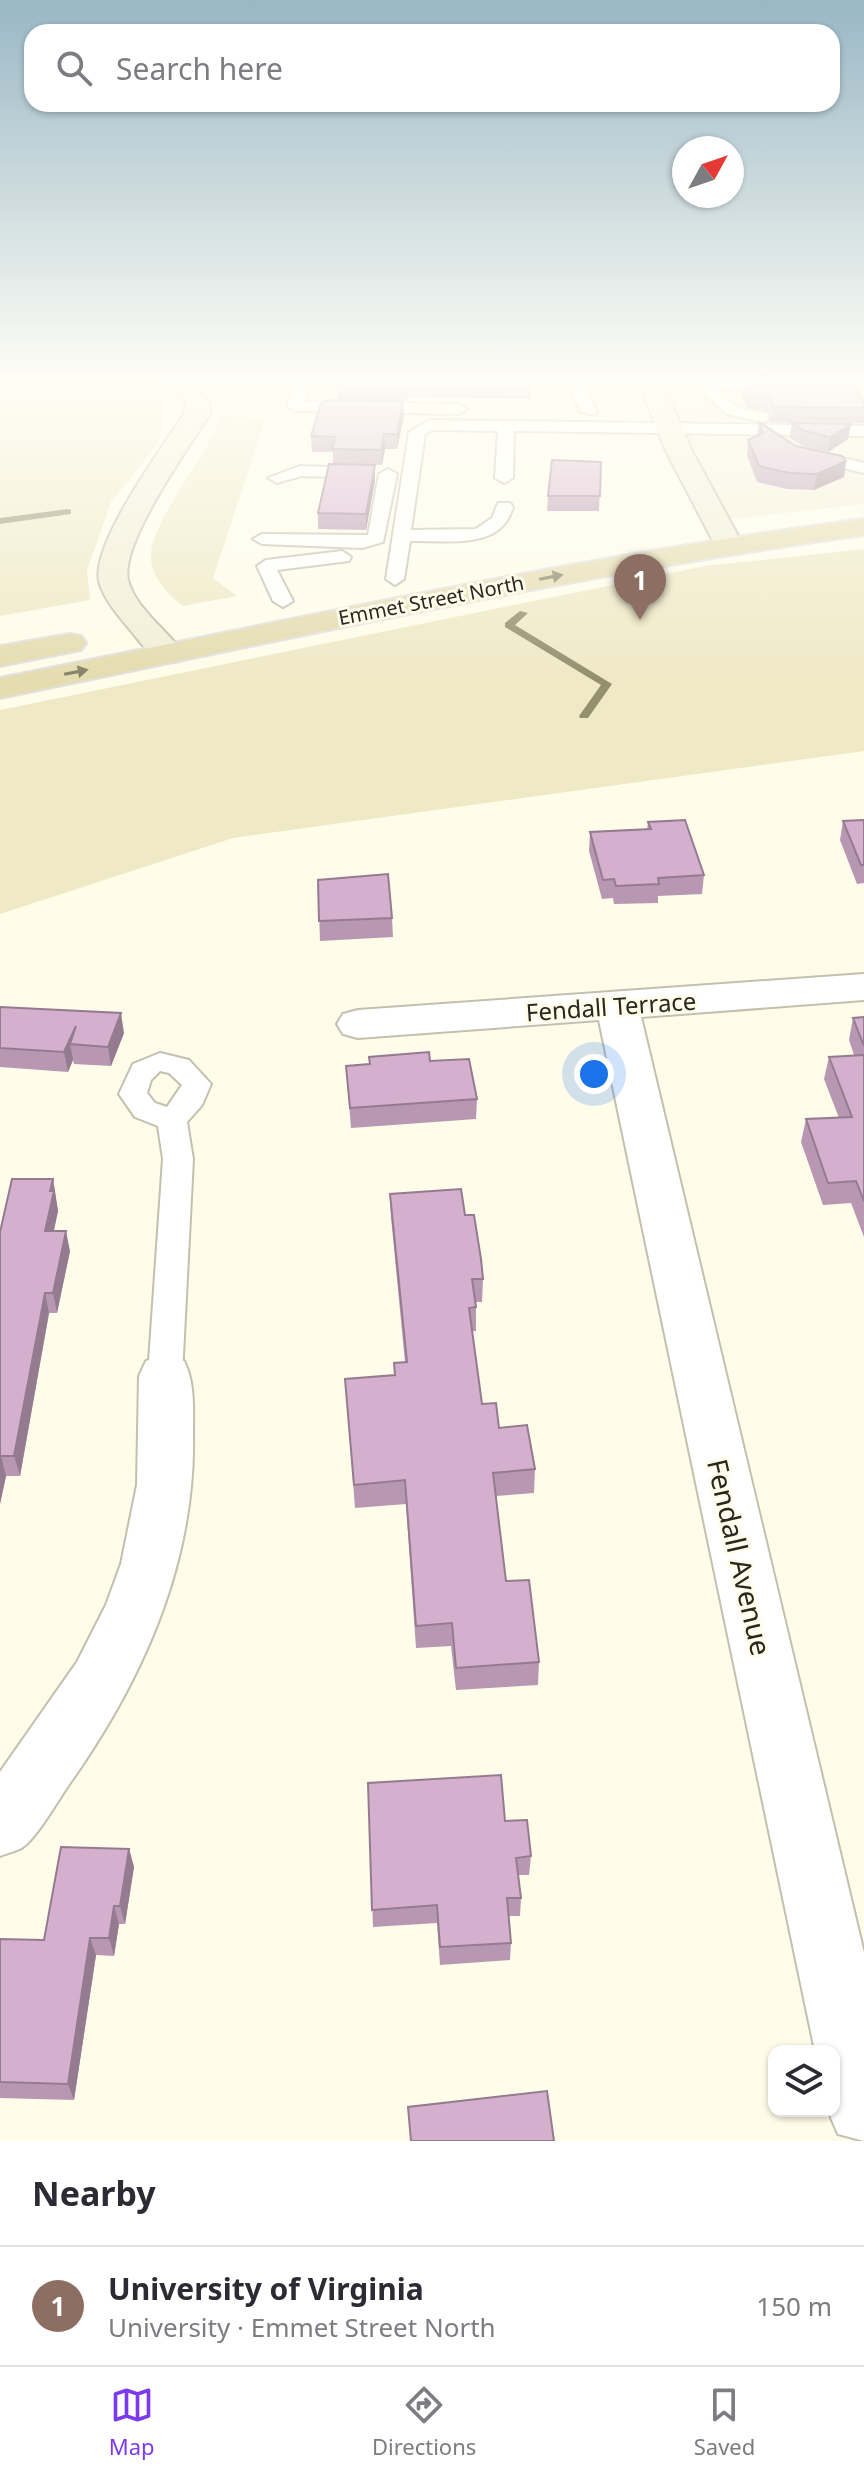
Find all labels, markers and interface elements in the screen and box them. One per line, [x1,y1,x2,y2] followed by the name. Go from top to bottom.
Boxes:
[24,24,840,112] search box
[52,46,96,90] icon: search
[116,48,283,89] text: Search here
[672,136,744,208] north arrow
[614,554,666,620] pin: 1
[336,569,526,631] street label: Emmet Street North
[539,570,564,582] one-way arrow
[64,665,89,678] one-way arrow
[525,984,697,1028] street label: Fendall Terrace
[574,1054,614,1094] your location
[699,1455,781,1659] street label: Fendall Avenue
[768,2045,840,2117] map controls
[768,2045,840,2117] button: layers
[32,2170,156,2216] text: Nearby
[108,2268,424,2309] text: University of Virginia
[51,2288,65,2324] text: 1
[756,2288,832,2324] text: 150 m
[108,2309,496,2345] text: University · Emmet Street North
[109,2383,155,2461] tab: Map
[372,2383,476,2461] tab: Directions
[694,2383,755,2461] tab: Saved

